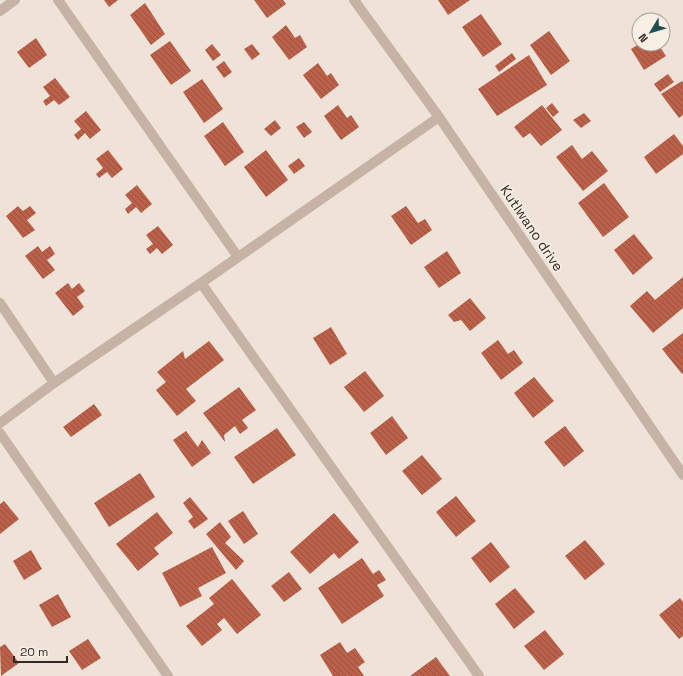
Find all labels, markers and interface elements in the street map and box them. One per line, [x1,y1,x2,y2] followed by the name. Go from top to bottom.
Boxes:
[631,12,671,52] north arrow
[635,31,651,45] text: N
[497,181,567,275] street label: Kutlwano drive
[14,638,67,664] scale bar
[20,644,48,660] text: 20 m

